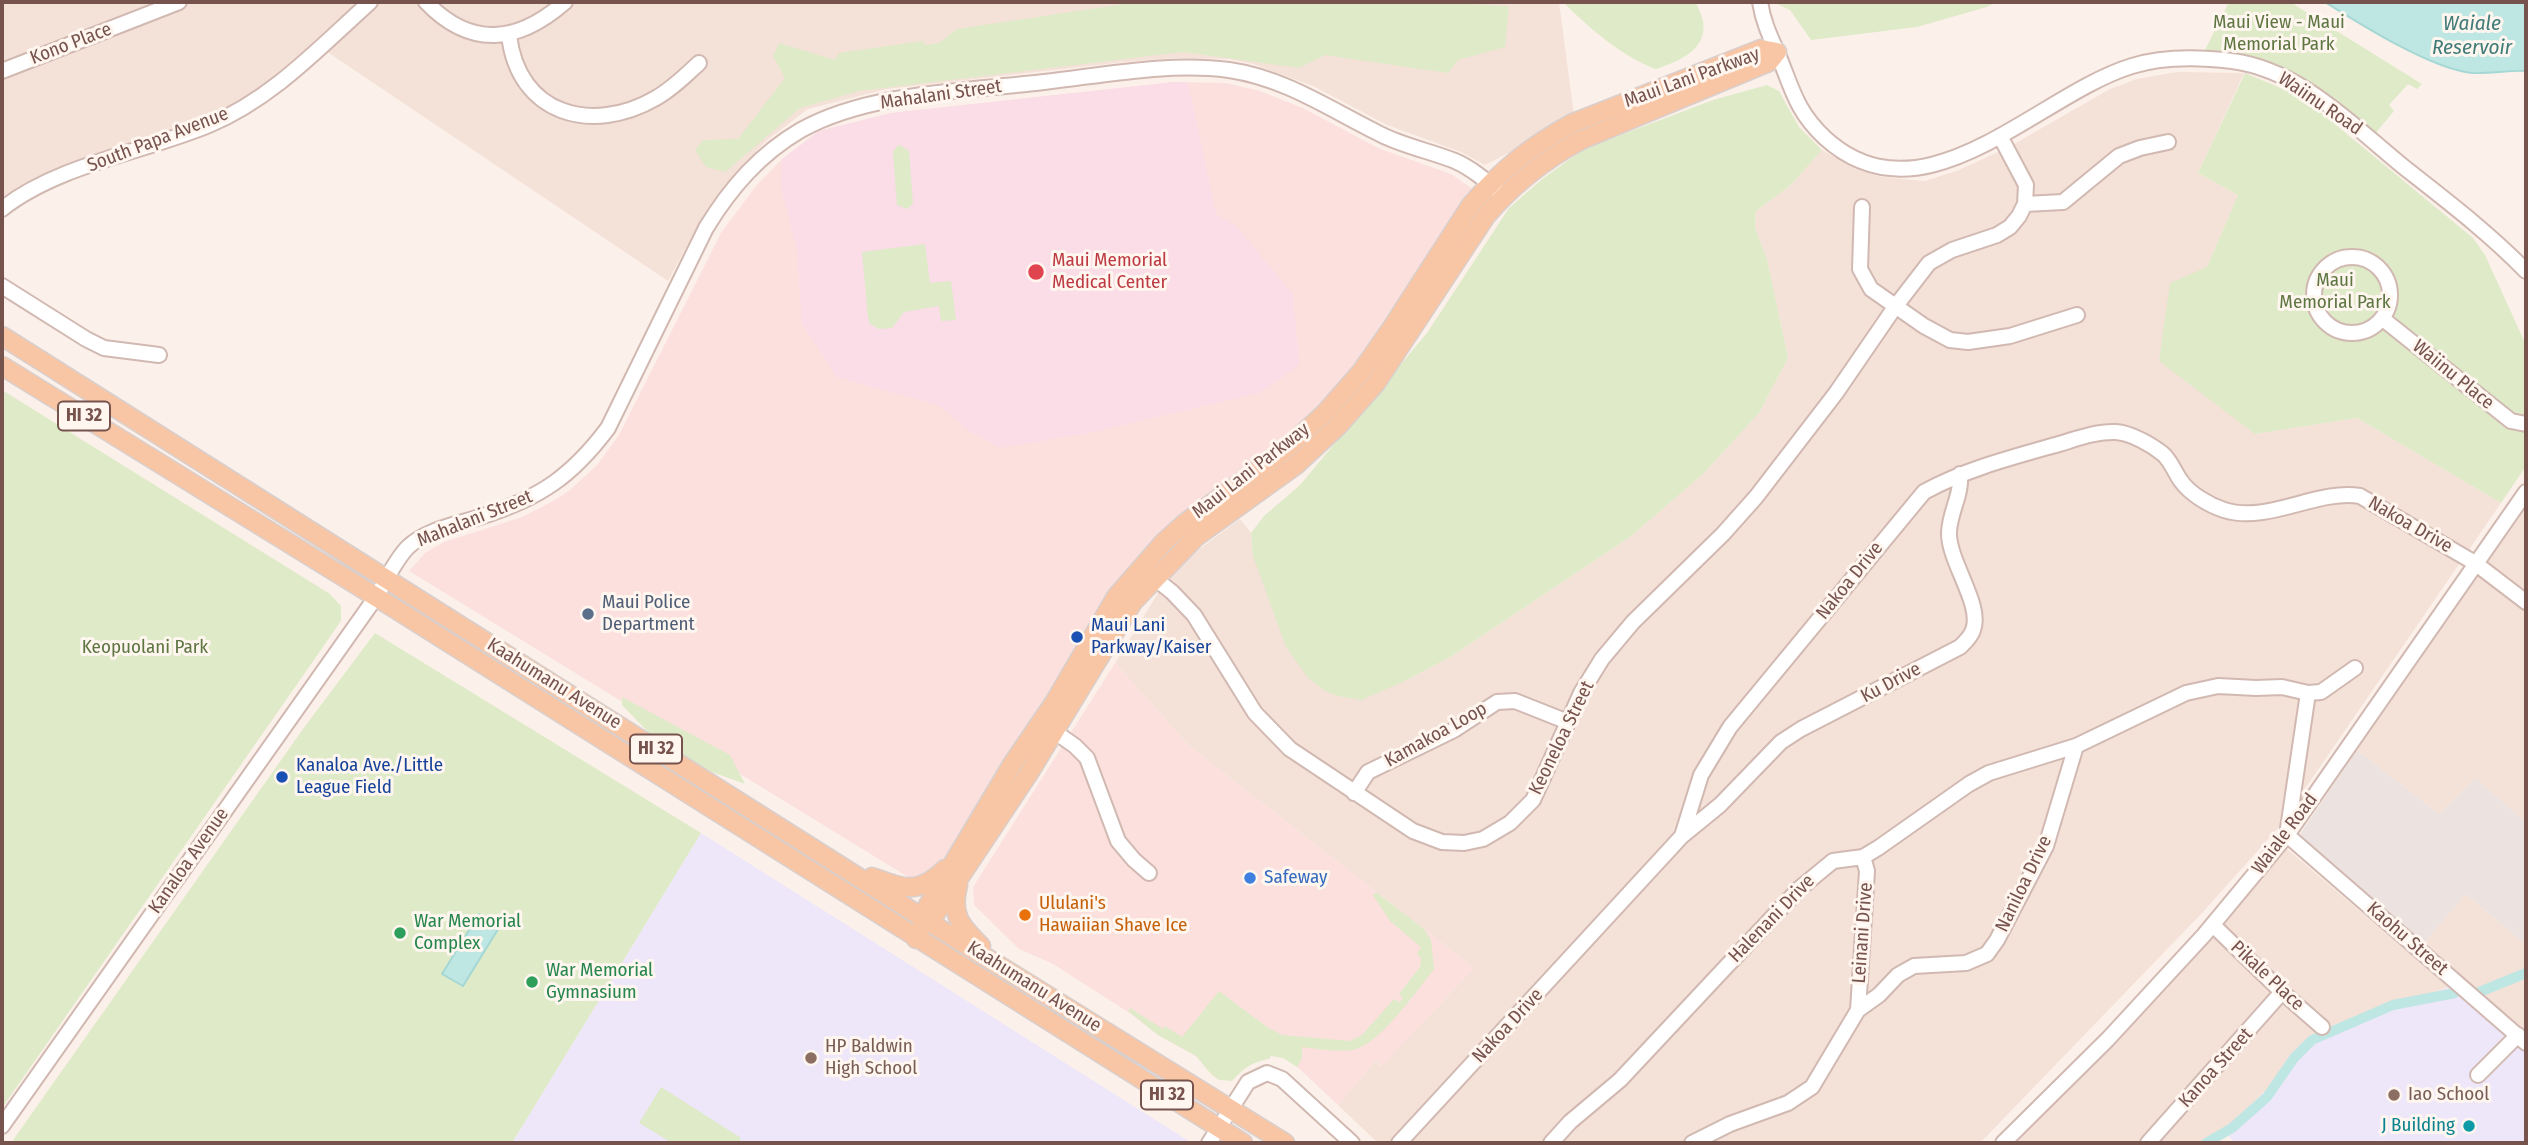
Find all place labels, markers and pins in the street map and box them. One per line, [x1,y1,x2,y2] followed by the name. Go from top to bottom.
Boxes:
[1052,250,1167,294] place label: Maui Memorial Medical Center
[1026,262,1046,282] marker: Maui Memorial Medical Center
[602,592,695,636] place label: Maui Police Department
[580,606,596,622] marker: Maui Police Department
[1091,615,1211,659] place label: Maui Lani Parkway/Kaiser
[1069,629,1085,645] marker: Maui Lani Parkway/Kaiser
[296,755,443,799] place label: Kanaloa Ave./Little League Field
[274,769,290,785] marker: Kanaloa Ave./Little League Field
[1264,867,1327,889] place label: Safeway
[1242,870,1258,886] marker: Safeway
[1039,893,1187,937] place label: Ululani's Hawaiian Shave Ice
[1017,907,1033,923] marker: Ululani's Hawaiian Shave Ice
[414,911,521,955] place label: War Memorial Complex
[392,925,408,941] marker: War Memorial Complex
[546,960,653,1004] place label: War Memorial Gymnasium
[524,974,540,990] marker: War Memorial Gymnasium
[825,1036,917,1080] place label: HP Baldwin High School
[803,1050,819,1066] marker: HP Baldwin High School
[2408,1084,2489,1106] place label: Iao School
[2386,1087,2402,1103] marker: Iao School
[2381,1115,2455,1137] place label: J Building
[2461,1118,2477,1134] marker: J Building

